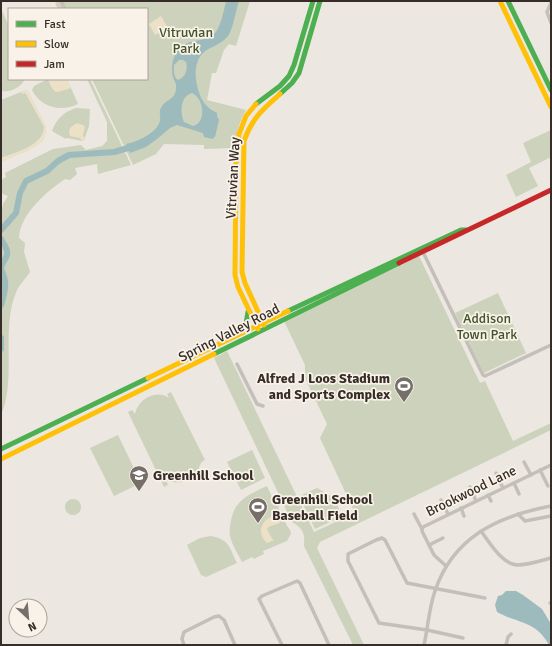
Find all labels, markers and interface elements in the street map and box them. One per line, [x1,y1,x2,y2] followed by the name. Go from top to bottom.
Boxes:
[8,8,148,80] legend
[44,17,65,32] text: Fast
[159,24,213,57] park label: Vitruvian Park
[44,37,69,52] text: Slow
[44,57,65,72] text: Jam
[222,136,244,219] street label: Vitruvian Way
[175,300,283,366] street label: Spring Valley Road
[457,310,517,343] park label: Addison Town Park
[257,370,390,403] place label: Alfred J Loos Stadium and Sports Complex
[393,375,415,403] sports icon: Alfred J Loos Stadium and Sports Complex
[423,462,519,520] street label: Brookwood Lane
[128,464,150,492] school or university icon: Greenhill School
[153,467,254,484] place label: Greenhill School
[272,491,373,524] place label: Greenhill School Baseball Field
[247,496,269,524] sports icon: Greenhill School Baseball Field
[8,598,48,638] north arrow
[26,619,38,634] text: N

